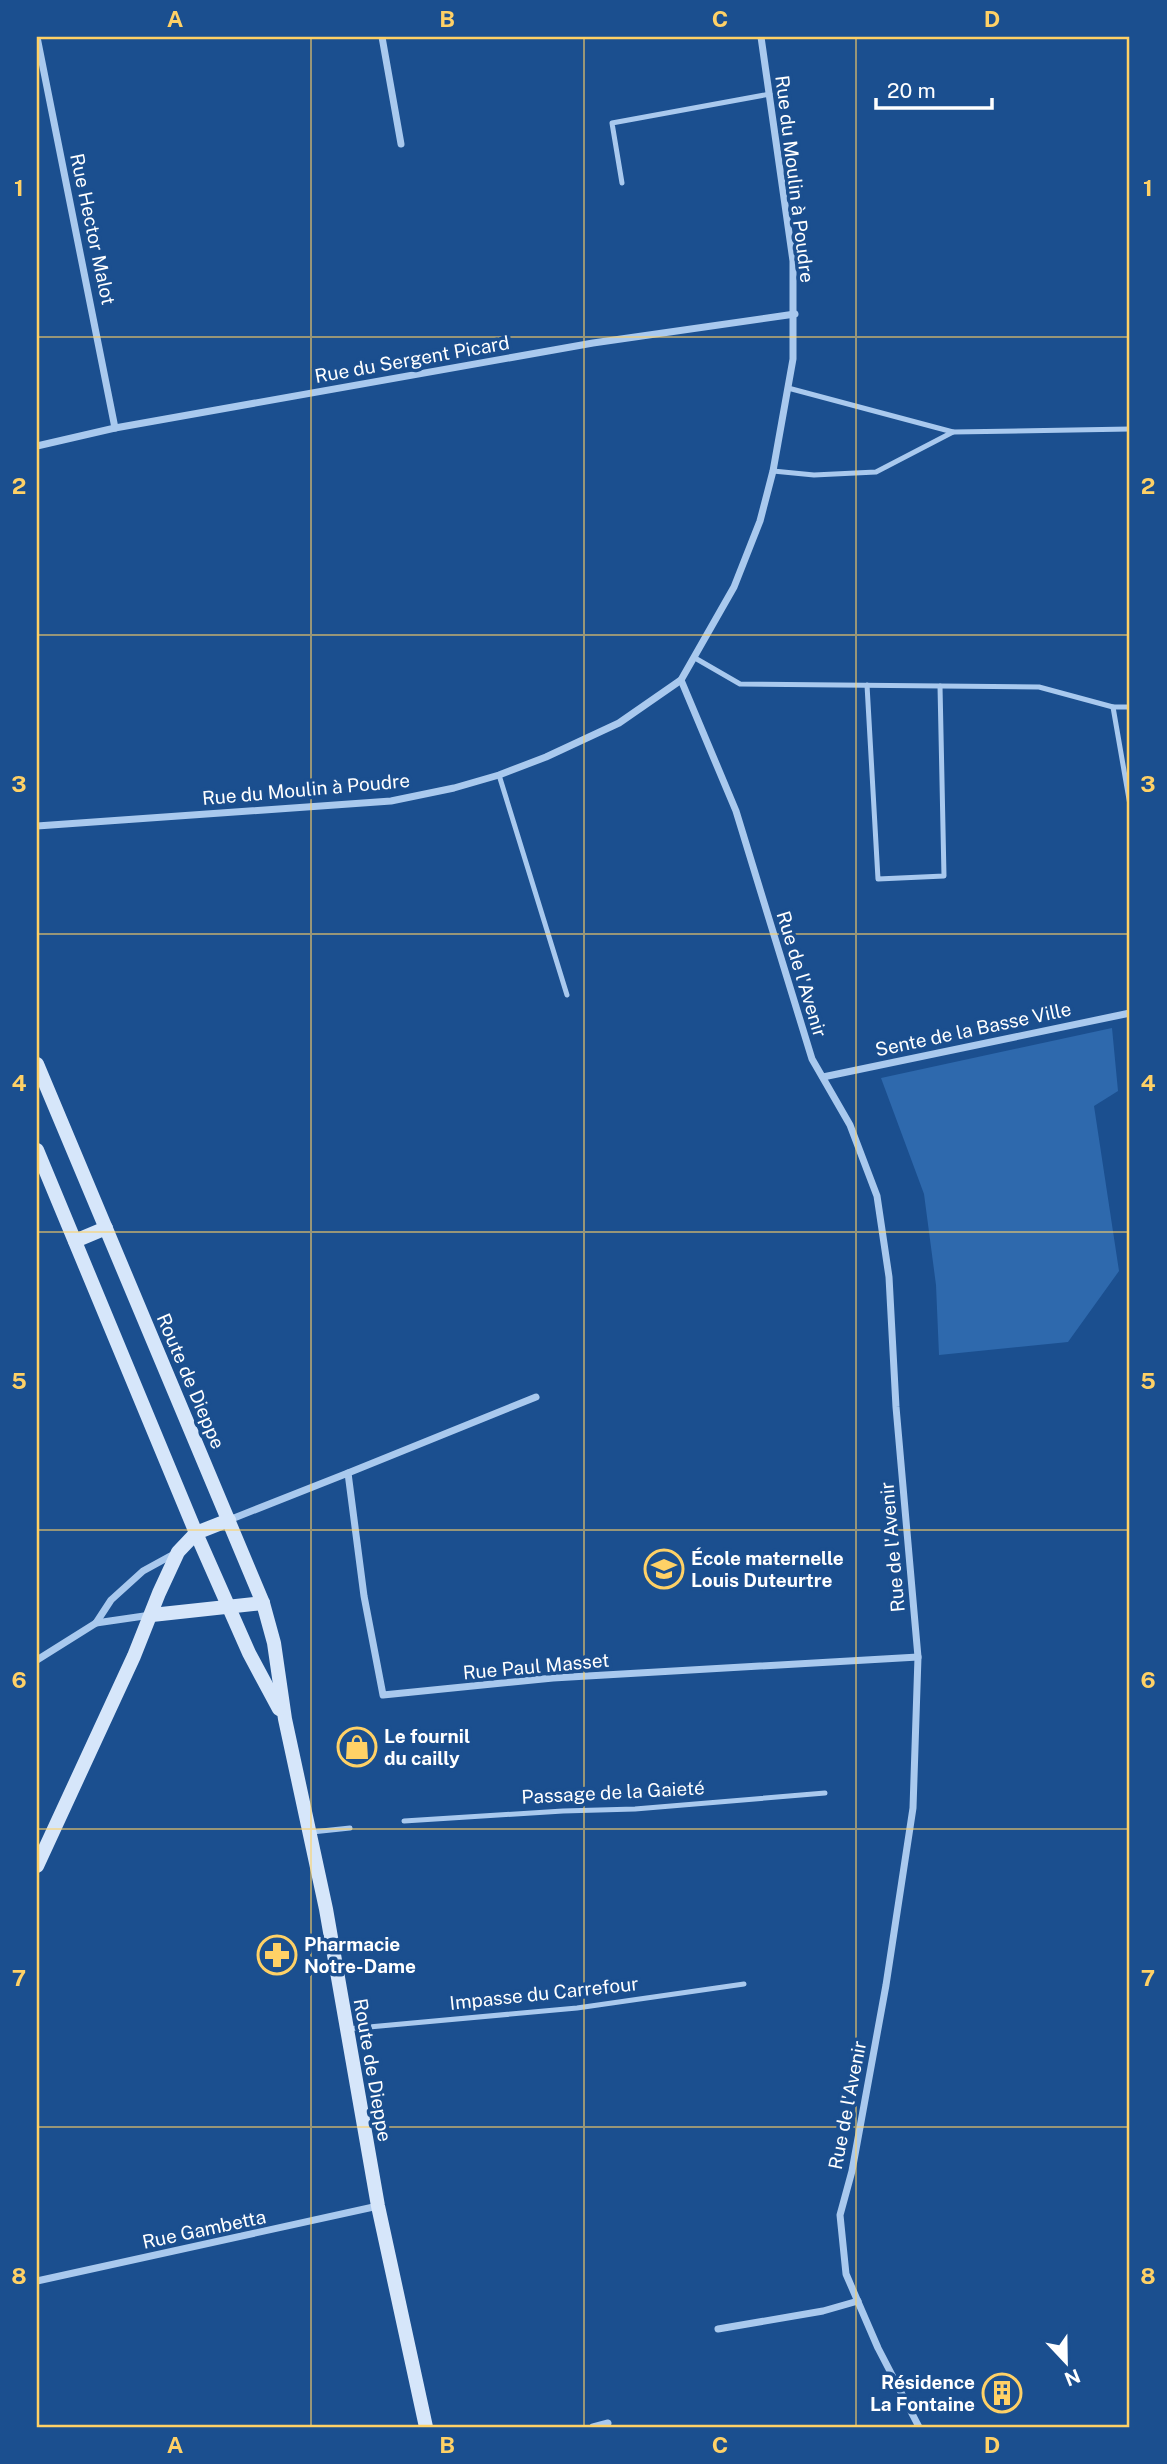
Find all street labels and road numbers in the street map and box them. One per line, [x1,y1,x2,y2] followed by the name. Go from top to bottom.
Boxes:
[771,74,819,284] street label: Rue du Moulin à Poudre
[66,151,120,307] street label: Rue Hector Malot
[313,331,511,387] street label: Rue du Sergent Picard
[201,769,411,809] street label: Rue du Moulin à Poudre
[772,908,832,1040] street label: Rue de l'Avenir
[873,997,1073,1061] street label: Sente de la Basse Ville
[153,1310,229,1452] street label: Route de Dieppe
[875,1481,909,1613] street label: Rue de l'Avenir
[462,1649,610,1683] street label: Rue Paul Masset
[521,1776,705,1808] street label: Passage de la Gaieté
[448,1972,640,2014] street label: Impasse du Carrefour
[350,1997,396,2143] street label: Route de Dieppe
[824,2039,870,2171] street label: Rue de l'Avenir
[140,2205,268,2253] street label: Rue Gambetta

